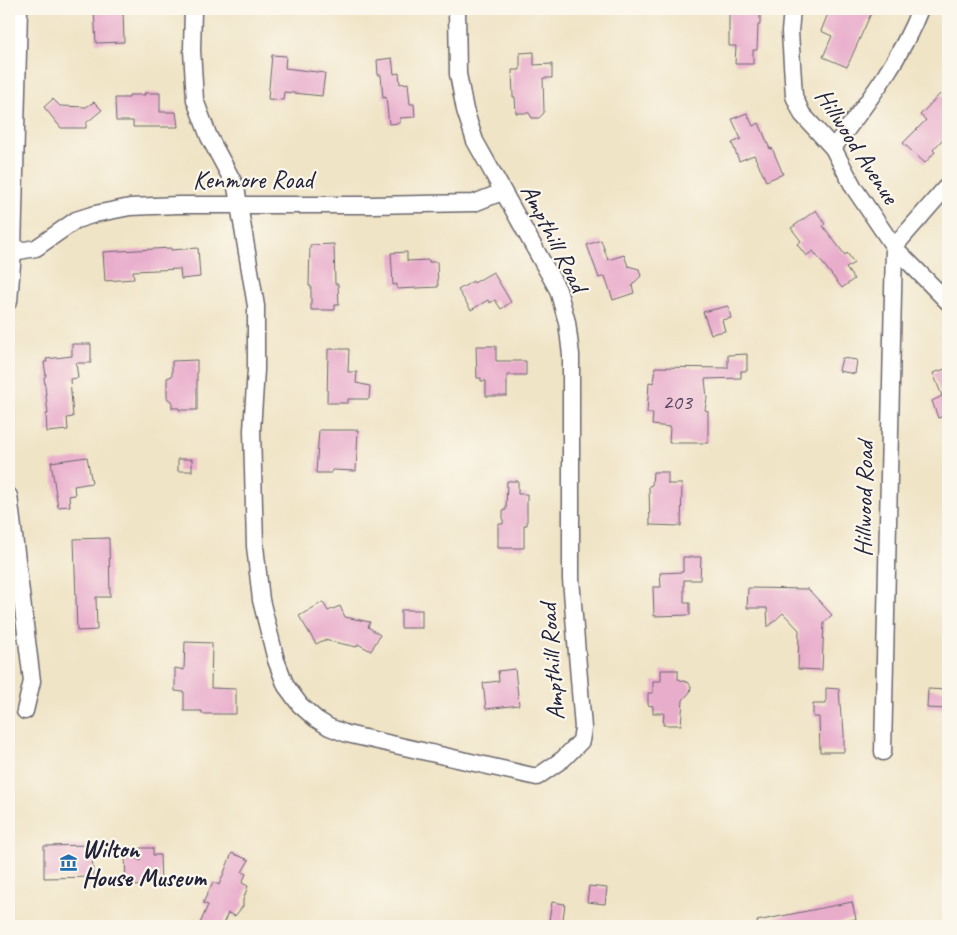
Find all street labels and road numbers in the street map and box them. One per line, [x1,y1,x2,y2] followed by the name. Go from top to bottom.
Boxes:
[808,82,907,211] street label: Hillwood Avenue
[193,164,317,196] street label: Kenmore Road
[513,179,597,301] street label: Ampthill Road
[847,437,881,557] street label: Hillwood Road
[532,598,572,722] street label: Ampthill Road

